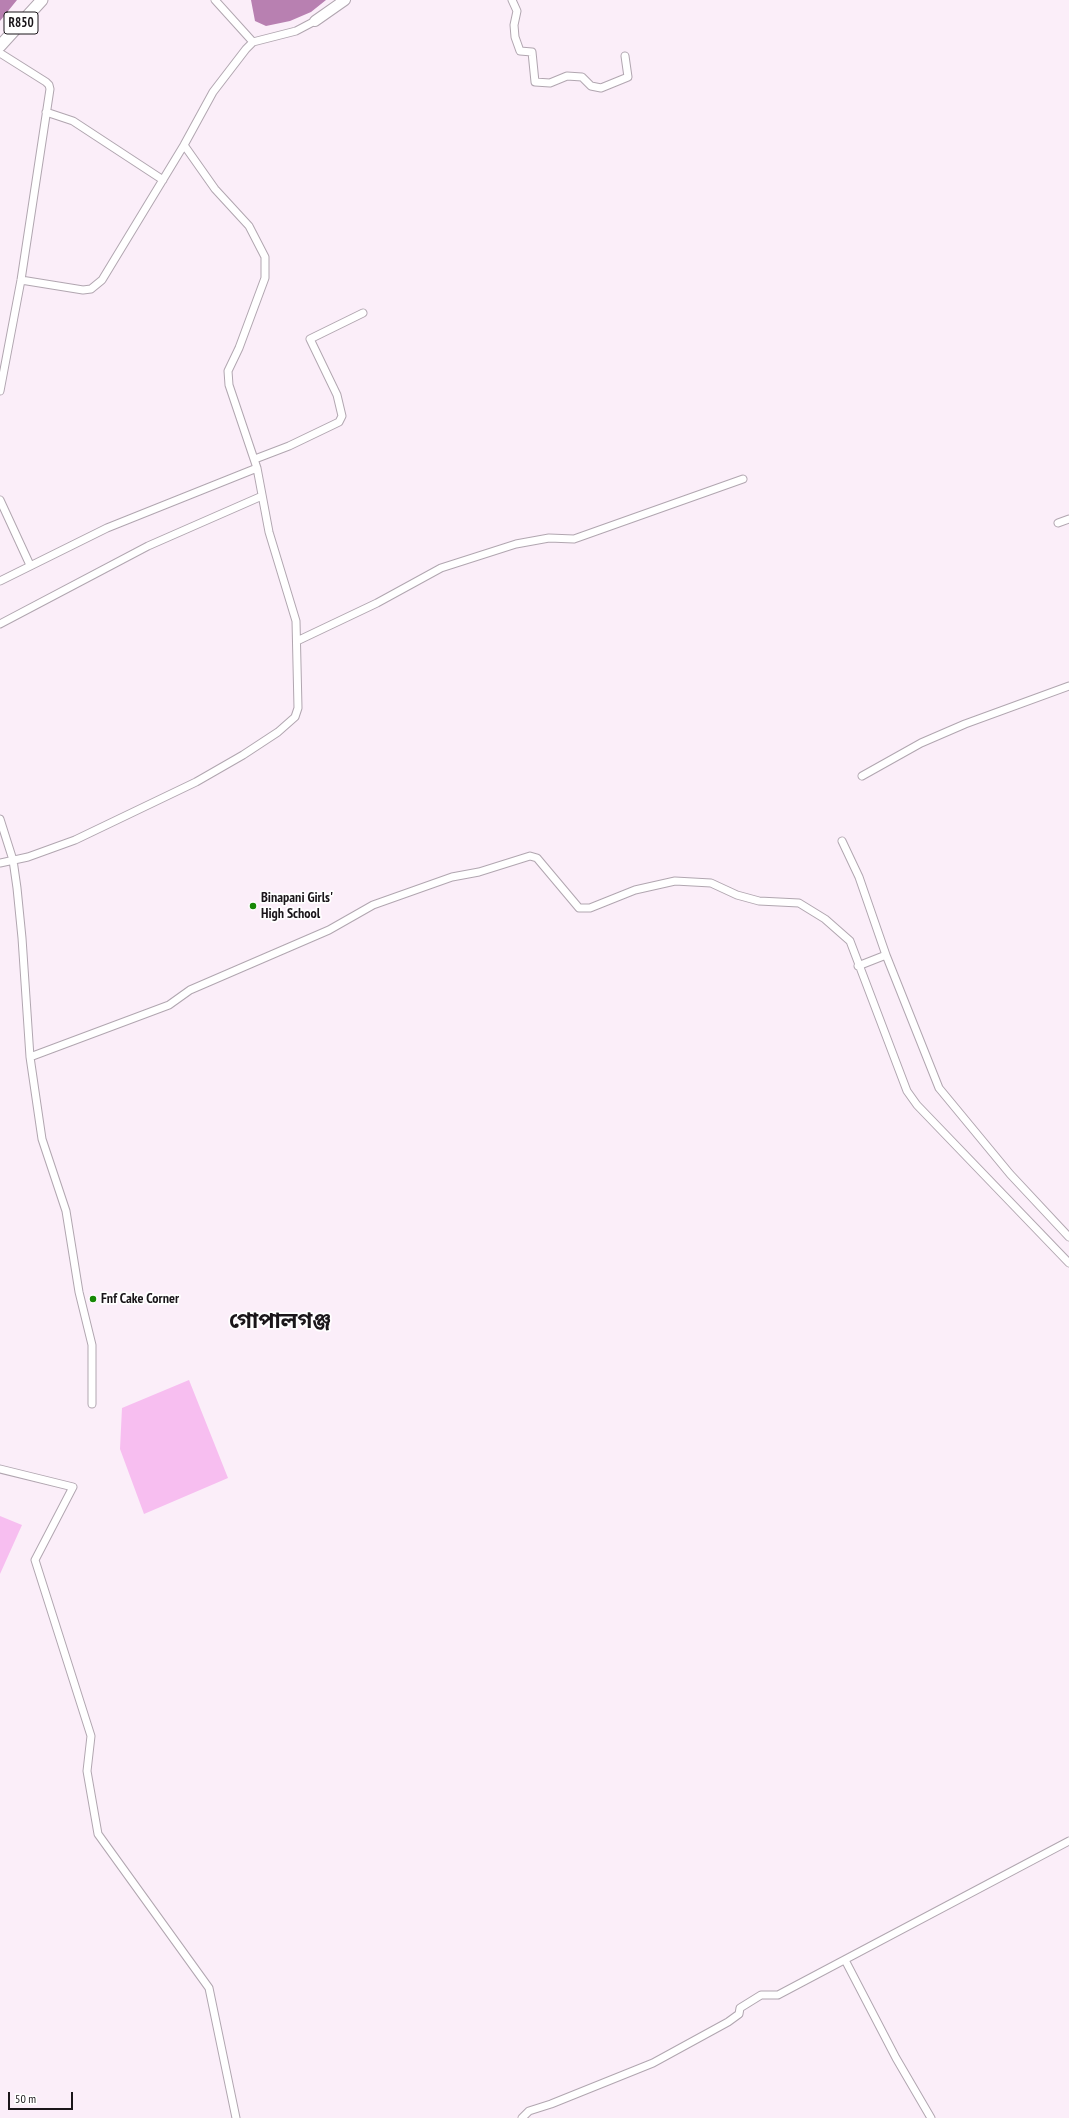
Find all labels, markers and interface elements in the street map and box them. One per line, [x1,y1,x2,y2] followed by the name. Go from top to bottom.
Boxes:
[4,12,38,34] road number: R850
[261,890,333,922] place label: Binapani Girls' High School
[248,901,258,911] marker: Binapani Girls' High School
[101,1291,179,1307] place label: Fnf Cake Corner
[88,1294,98,1304] marker: Fnf Cake Corner
[229,1309,331,1335] district label: গোপালগঞ্জ
[10,2084,75,2110] scale bar
[15,2091,36,2106] text: 50 m

